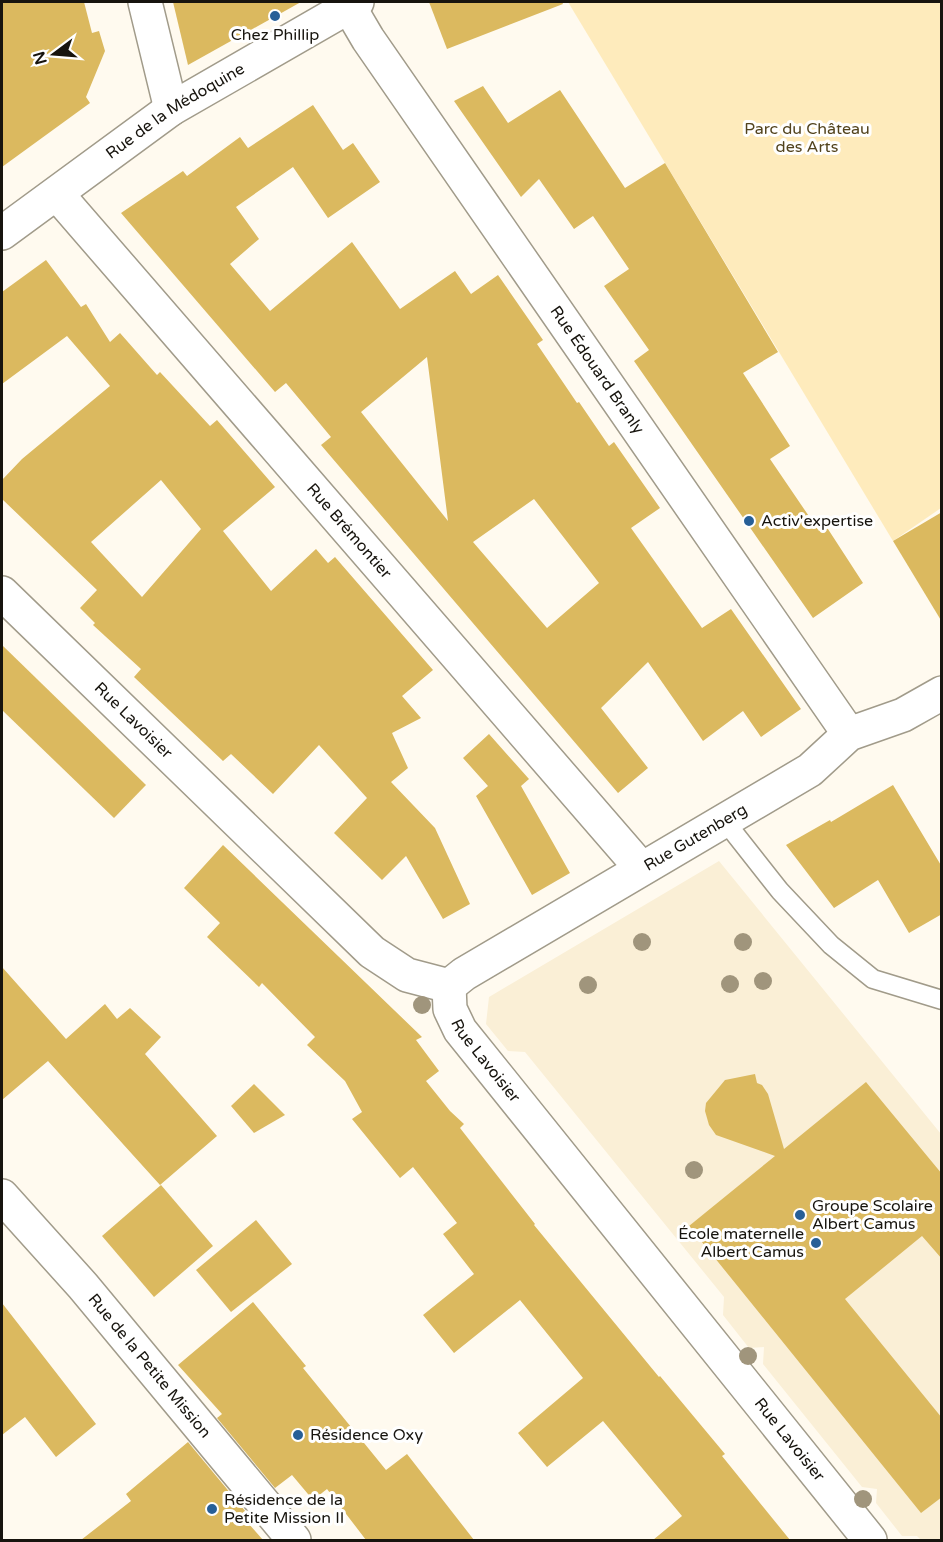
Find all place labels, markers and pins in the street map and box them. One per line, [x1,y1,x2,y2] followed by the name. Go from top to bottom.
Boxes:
[268,9,282,23] marker: Chez Phillip
[231,25,319,45] place label: Chez Phillip
[761,511,873,531] place label: Activ'expertise
[742,514,756,528] marker: Activ'expertise
[812,1196,933,1234] place label: Groupe Scolaire Albert Camus
[793,1208,807,1222] marker: Groupe Scolaire Albert Camus
[678,1224,804,1262] place label: École maternelle Albert Camus
[809,1236,823,1250] marker: École maternelle Albert Camus
[310,1425,423,1445] place label: Résidence Oxy
[291,1428,305,1442] marker: Résidence Oxy
[224,1490,344,1528] place label: Résidence de la Petite Mission II
[205,1502,219,1516] marker: Résidence de la Petite Mission II

